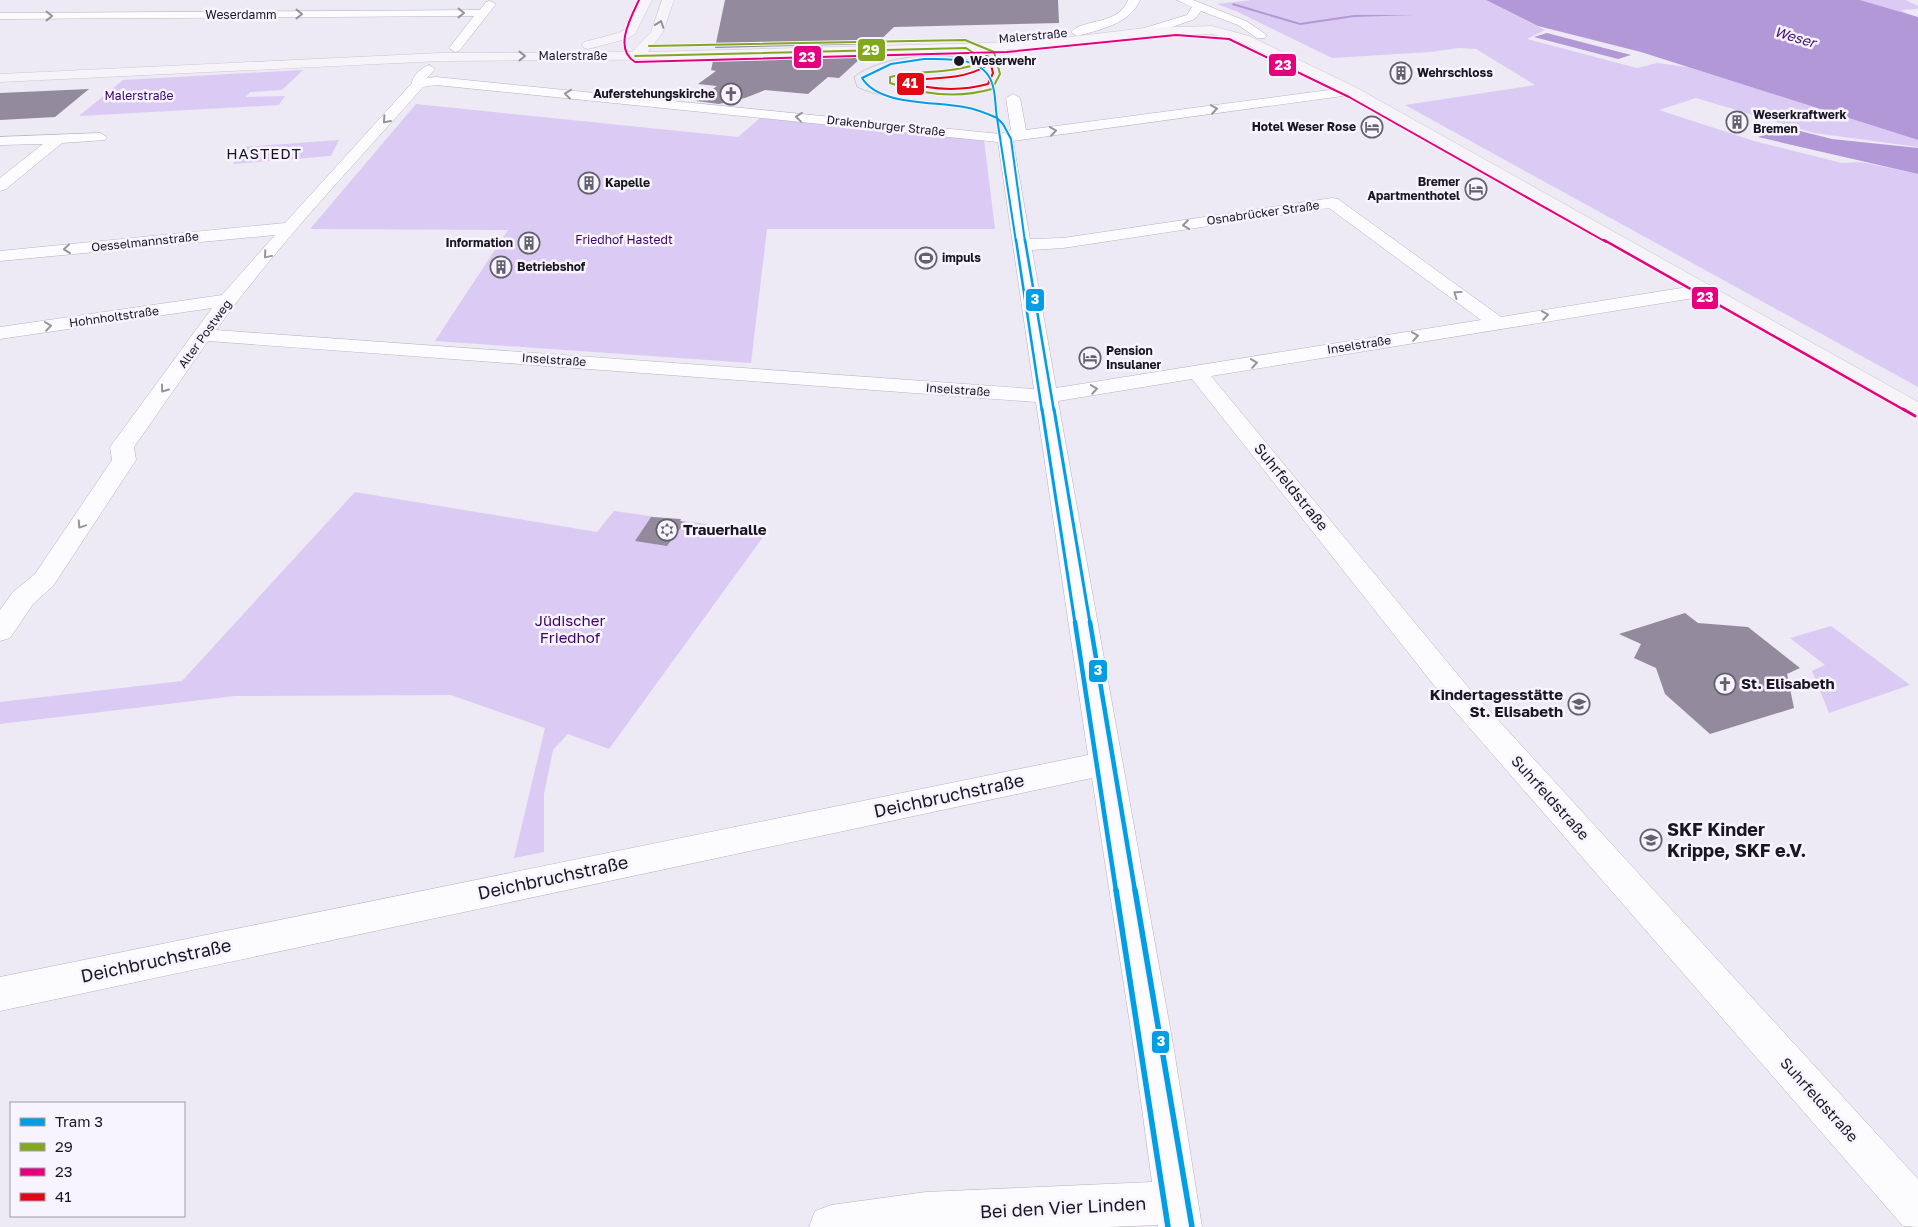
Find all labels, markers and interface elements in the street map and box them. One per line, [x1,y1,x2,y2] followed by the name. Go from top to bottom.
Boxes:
[205,7,277,22] street label: Weserdamm
[458,8,465,18] one-way arrow
[295,9,303,19] one-way arrow
[45,11,53,21] one-way arrow
[654,20,664,28] one-way arrow
[1773,22,1820,52] water label: Weser
[998,25,1068,46] street label: Malerstraße
[857,38,886,62] line badge: 29
[862,41,880,58] text: 29
[793,45,822,69] line badge: 23
[539,48,607,63] street label: Malerstraße
[798,48,816,65] text: 23
[518,51,526,61] one-way arrow
[970,53,1036,68] place label: Weserwehr
[1268,53,1297,77] line badge: 23
[952,54,966,68] marker: Weserwehr
[1274,56,1292,73] text: 23
[1389,61,1413,85] building icon: Wehrschloss
[1417,65,1493,80] place label: Wehrschloss
[896,72,925,96] line badge: 41
[902,74,918,91] text: 41
[719,82,743,106] church icon: Auferstehungskirche
[593,86,715,101] place label: Auferstehungskirche
[105,88,173,103] park label: Malerstraße
[563,89,571,100] one-way arrow
[1211,104,1219,115] one-way arrow
[1753,107,1847,136] place label: Weserkraftwerk Bremen
[1725,110,1749,134] building icon: Weserkraftwerk Bremen
[795,112,803,123] one-way arrow
[826,112,946,139] street label: Drakenburger Straße
[383,114,392,123] one-way arrow
[1360,115,1384,139] hotel icon: Hotel Weser Rose
[1252,119,1356,134] place label: Hotel Weser Rose
[1049,126,1057,137] one-way arrow
[226,144,302,162] district label: HASTEDT
[577,171,601,195] building icon: Kapelle
[1367,174,1460,203] place label: Bremer Apartmenthotel
[605,175,650,190] place label: Kapelle
[1464,177,1488,201] hotel icon: Bremer Apartmenthotel
[1205,197,1320,228] street label: Osnabrücker Straße
[1182,219,1191,229] one-way arrow
[90,228,199,255] street label: Oesselmannstraße
[517,231,541,255] building icon: Information
[575,232,673,247] park label: Friedhof Hastedt
[445,235,513,250] place label: Information
[63,244,71,255] one-way arrow
[914,246,938,270] sports icon: impuls
[264,249,273,258] one-way arrow
[942,250,981,265] place label: impuls
[489,255,513,279] building icon: Betriebshof
[517,259,586,274] place label: Betriebshof
[1691,286,1719,310] line badge: 23
[1025,288,1045,312] line badge: 3
[1696,288,1714,305] text: 23
[1031,290,1039,307] text: 3
[1453,291,1463,300] one-way arrow
[175,297,234,371] street label: Alter Postweg
[68,303,160,330] street label: Hohnholtstraße
[1541,311,1549,321] one-way arrow
[45,321,53,332] one-way arrow
[1326,332,1392,357] street label: Inselstraße
[1410,332,1419,342] one-way arrow
[1106,343,1162,372] place label: Pension Insulaner
[1078,346,1102,370] hotel icon: Pension Insulaner
[521,350,587,369] street label: Inselstraße
[1250,358,1259,368] one-way arrow
[925,380,991,399] street label: Inselstraße
[162,383,170,392] one-way arrow
[1090,384,1098,394] one-way arrow
[1251,439,1333,534] street label: Suhrfeldstraße
[655,518,679,542] synagogue icon: Trauerhalle
[78,519,87,528] one-way arrow
[683,520,767,538] place label: Trauerhalle
[535,611,605,646] park label: Jüdischer Friedhof
[1088,659,1108,683] line badge: 3
[1094,661,1102,678] text: 3
[1713,672,1737,696] church icon: St. Elisabeth
[1741,674,1835,692] place label: St. Elisabeth
[1430,685,1563,720] place label: Kindertagesstätte St. Elisabeth
[1567,692,1591,716] school or university icon: Kindertagesstätte St. Elisabeth
[1508,751,1594,844] street label: Suhrfeldstraße
[872,768,1026,822] street label: Deichbruchstraße
[1667,818,1806,861] place label: SKF Kinder Krippe, SKF e.V.
[1639,828,1663,852] school or university icon: SKF Kinder Krippe, SKF e.V.
[476,850,630,904] street label: Deichbruchstraße
[79,933,233,987] street label: Deichbruchstraße
[1151,1030,1170,1054] line badge: 3
[1157,1032,1165,1049] text: 3
[1777,1053,1863,1146] street label: Suhrfeldstraße
[10,1102,185,1217] legend
[55,1112,103,1130] text: Tram 3
[55,1137,73,1155] text: 29
[55,1162,72,1180] text: 23
[55,1187,71,1205] text: 41
[979,1192,1147,1222] street label: Bei den Vier Linden

